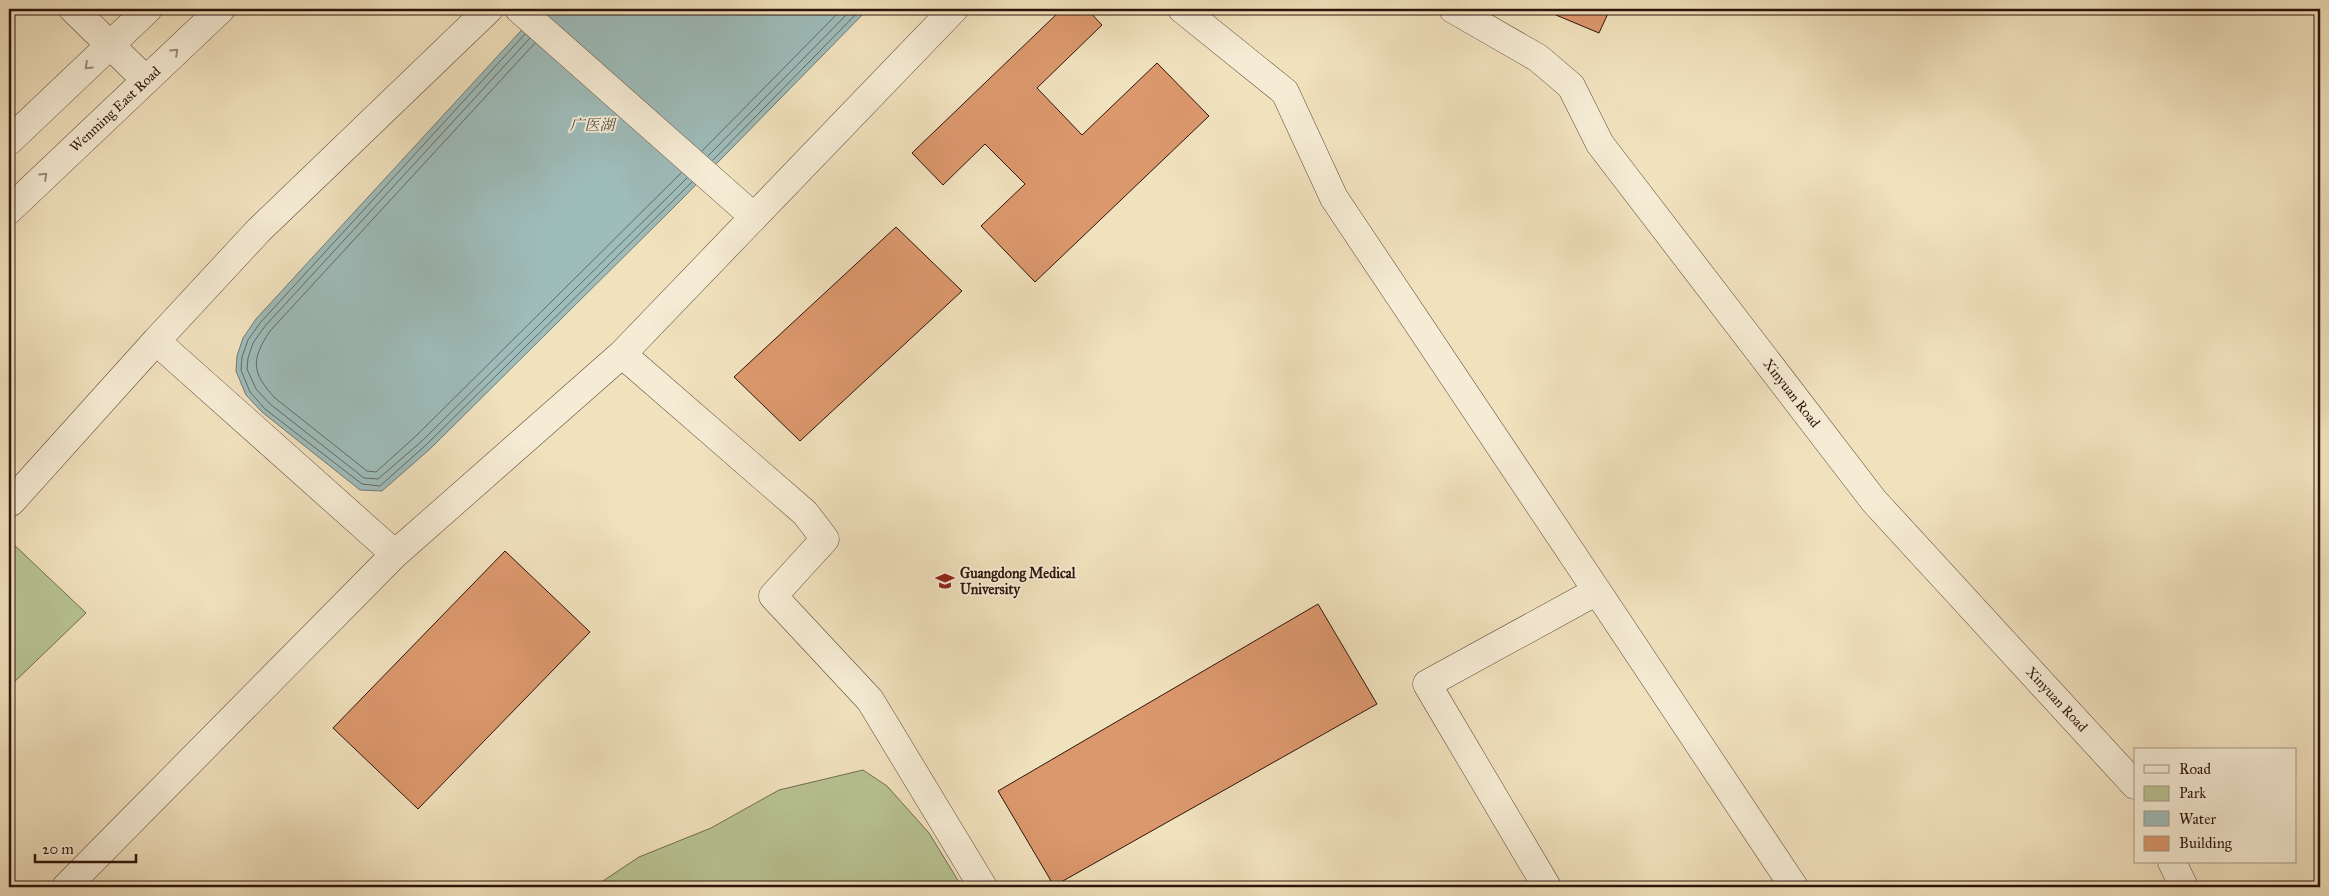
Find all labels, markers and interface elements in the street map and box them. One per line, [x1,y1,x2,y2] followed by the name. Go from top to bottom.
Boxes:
[169,49,178,58] one-way arrow
[84,60,93,69] one-way arrow
[66,63,164,156] street label: Wenming East Road
[569,116,617,134] water label: 广医湖
[39,173,48,182] one-way arrow
[1760,356,1824,431] street label: Xinyuan Road
[960,565,1077,599] place label: Guangdong Medical University
[934,570,956,592] school or university icon: Guangdong Medical University
[2022,663,2091,735] street label: Xinyuan Road
[2134,748,2296,864] legend
[2179,760,2211,778] text: Road
[2179,784,2206,802] text: Park
[2179,810,2216,828] text: Water
[35,831,136,863] scale bar
[2179,834,2233,852] text: Building
[42,840,74,858] text: 20 m

